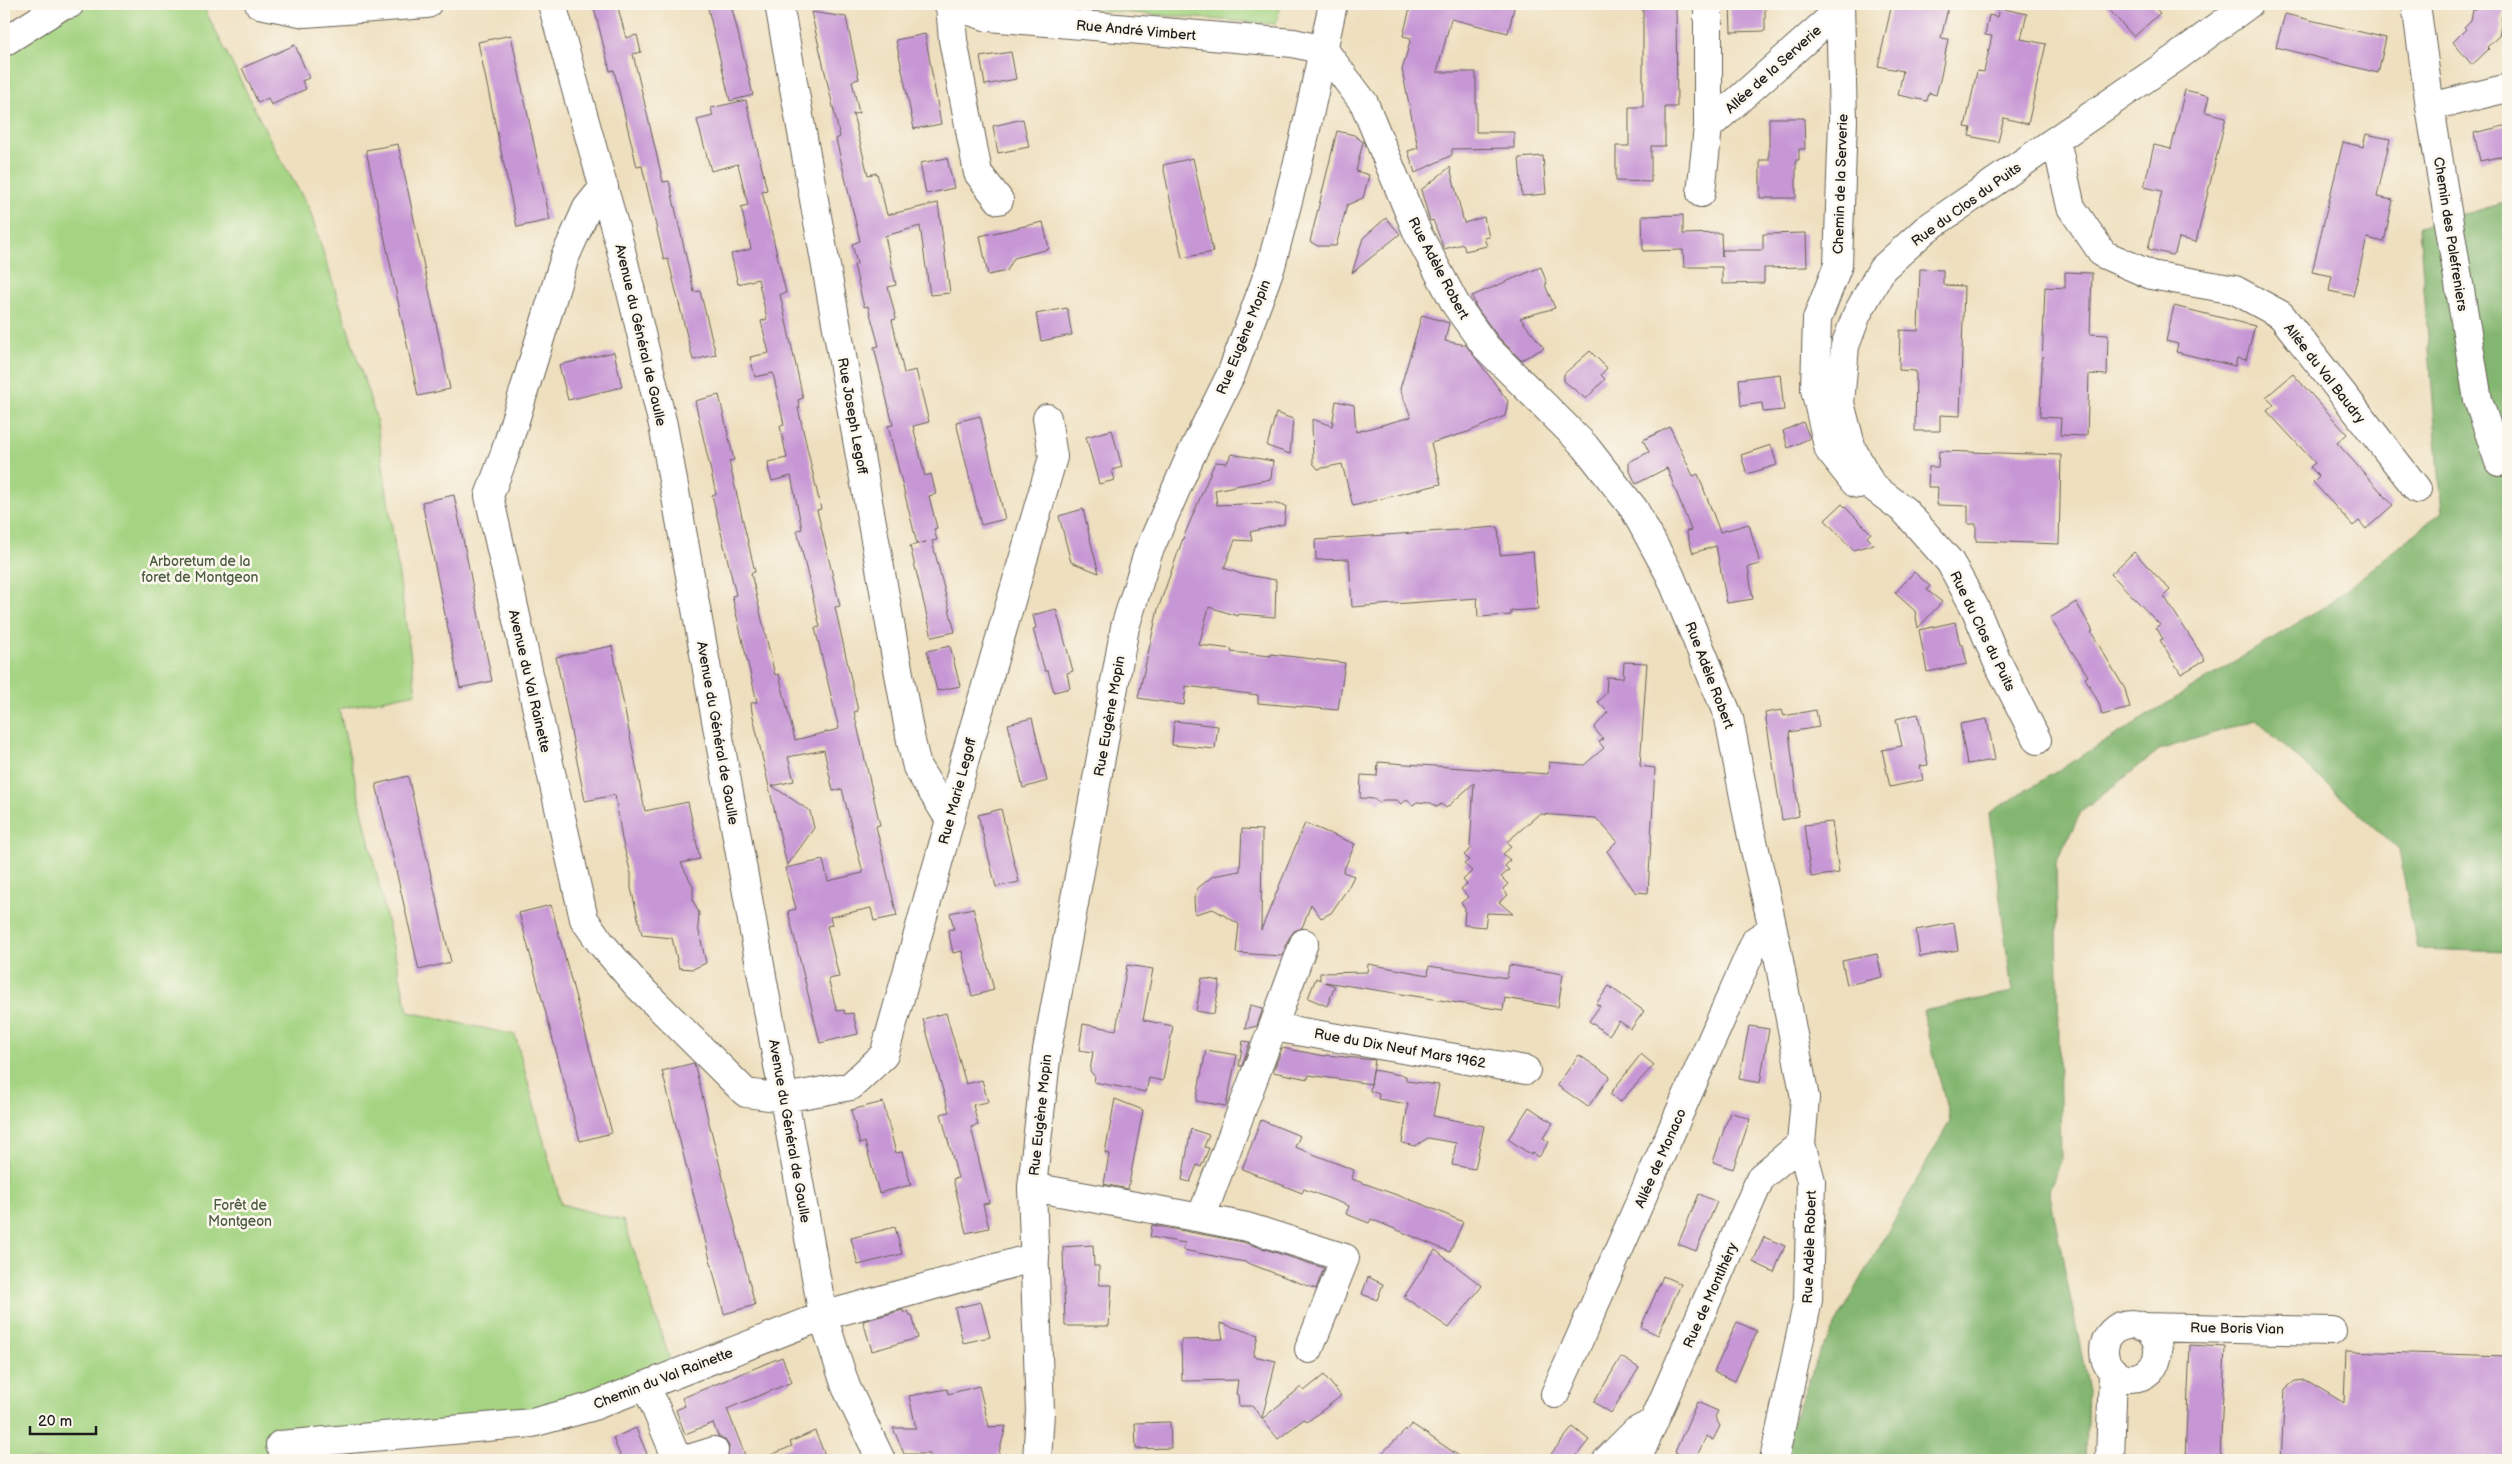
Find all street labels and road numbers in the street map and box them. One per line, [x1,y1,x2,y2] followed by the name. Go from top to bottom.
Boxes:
[1075,17,1197,44] street label: Rue André Vimbert
[1722,22,1825,117] street label: Allée de la Serverie
[1830,114,1851,254] street label: Chemin de la Serverie
[2430,156,2471,312] street label: Chemin des Palefreniers
[1908,159,2025,250] street label: Rue du Clos du Puits
[1404,214,1473,323] street label: Rue Adèle Robert
[611,243,670,428] street label: Avenue du Général de Gaulle
[1213,277,1274,397] street label: Rue Eugène Mopin
[2280,320,2369,427] street label: Allée du Val Baudry
[834,356,871,476] street label: Rue Joseph Legoff
[1946,568,2019,694] street label: Rue du Clos du Puits
[505,608,554,754] street label: Avenue du Val Rainette
[1681,619,1738,732] street label: Rue Adèle Robert
[693,640,742,826] street label: Avenue du Général de Gaulle
[1091,654,1128,778] street label: Rue Eugène Mopin
[935,736,980,846] street label: Rue Marie Legoff
[1313,1025,1488,1072] street label: Rue du Dix Neuf Mars 1962
[765,1038,814,1224] street label: Avenue du Général de Gaulle
[1026,1053,1055,1177] street label: Rue Eugène Mopin
[1631,1106,1690,1210] street label: Allée de Monaco
[1799,1189,1820,1304] street label: Rue Adèle Robert
[1680,1239,1742,1351] street label: Rue de Montlhéry
[2190,1319,2284,1338] street label: Rue Boris Vian
[591,1344,735,1413] street label: Chemin du Val Rainette

